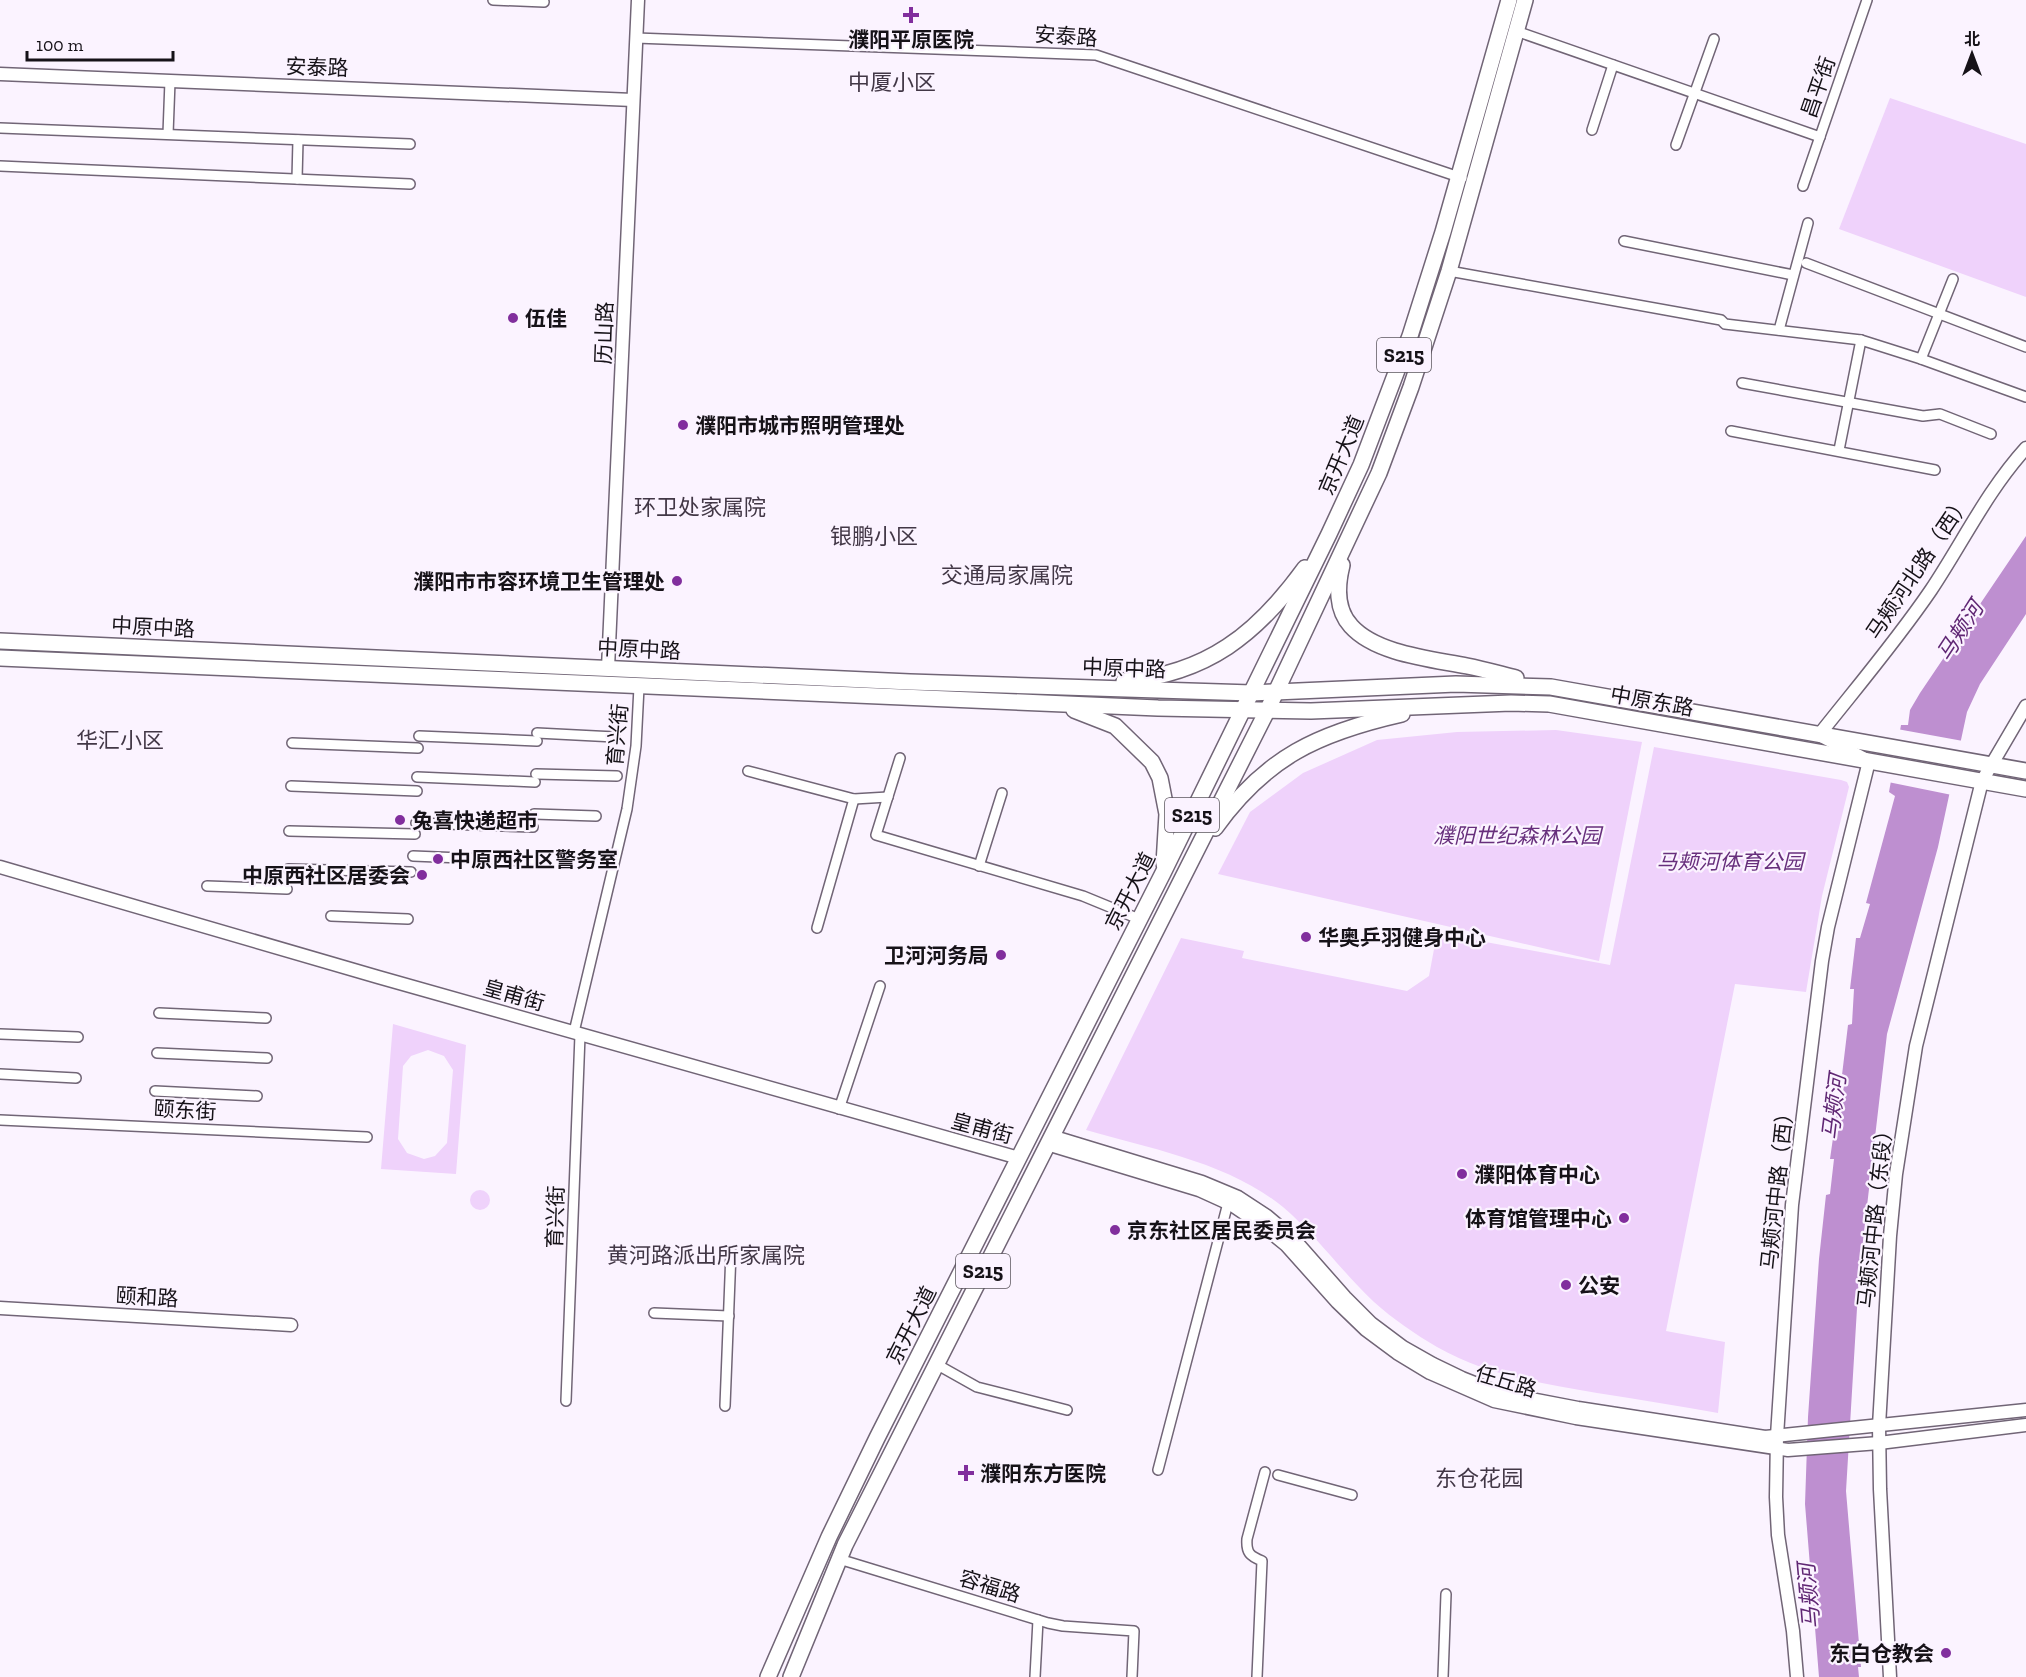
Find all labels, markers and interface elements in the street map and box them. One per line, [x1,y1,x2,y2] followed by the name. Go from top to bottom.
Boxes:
[902,6,920,24] marker: 濮阳平原医院
[1034,21,1098,51] street label: 安泰路
[27,24,172,62] scale bar
[1942,24,2002,84] north arrow
[848,27,974,52] place label: 濮阳平原医院
[1964,30,1980,49] text: 北
[36,34,84,56] text: 100 m
[285,53,349,81] street label: 安泰路
[1796,53,1840,121] street label: 昌平街
[848,69,936,96] district label: 中厦小区
[590,301,618,365] street label: 历山路
[525,306,567,331] place label: 伍佳
[506,311,520,325] marker: 伍佳
[1377,338,1431,372] road number: S215
[1313,411,1369,499] street label: 京开大道
[695,413,905,438] place label: 濮阳市城市照明管理处
[676,418,690,432] marker: 濮阳市城市照明管理处
[1861,490,1975,644] street label: 马颊河北路（西）
[634,494,766,521] district label: 环卫处家属院
[830,523,918,550] district label: 银鹏小区
[941,562,1073,589] district label: 交通局家属院
[413,569,665,594] place label: 濮阳市市容环境卫生管理处
[670,574,684,588] marker: 濮阳市市容环境卫生管理处
[1931,596,1989,666] water label: 马颊河
[110,612,196,642] street label: 中原中路
[596,634,682,664] street label: 中原中路
[1082,654,1166,682] street label: 中原中路
[1608,681,1696,721] street label: 中原东路
[602,703,632,767] street label: 育兴街
[76,727,164,754] district label: 华汇小区
[1165,798,1219,832] road number: S215
[412,808,538,833] place label: 兔喜快递超市
[393,813,407,827] marker: 兔喜快递超市
[1433,823,1604,848] park label: 濮阳世纪森林公园
[450,847,618,872] place label: 中原西社区警务室
[1100,848,1160,934] street label: 京开大道
[1657,849,1806,874] park label: 马颊河体育公园
[431,852,445,866] marker: 中原西社区警务室
[242,863,410,888] place label: 中原西社区居委会
[415,868,429,882] marker: 中原西社区居委会
[1318,925,1486,950] place label: 华奥乒羽健身中心
[1299,930,1313,944] marker: 华奥乒羽健身中心
[884,943,989,968] place label: 卫河河务局
[994,948,1008,962] marker: 卫河河务局
[480,974,548,1016] street label: 皇甫街
[1817,1069,1852,1141] water label: 马颊河
[153,1096,217,1124] street label: 颐东街
[1756,1101,1798,1271] street label: 马颊河中路（西）
[948,1108,1016,1148] street label: 皇甫街
[1853,1119,1897,1309] street label: 马颊河中路（东段）
[1474,1162,1600,1187] place label: 濮阳体育中心
[1455,1167,1469,1181] marker: 濮阳体育中心
[541,1185,569,1249] street label: 育兴街
[1465,1206,1612,1231] place label: 体育馆管理中心
[1617,1211,1631,1225] marker: 体育馆管理中心
[1127,1218,1316,1243] place label: 京东社区居民委员会
[1108,1223,1122,1237] marker: 京东社区居民委员会
[607,1242,805,1269] district label: 黄河路派出所家属院
[956,1254,1010,1288] road number: S215
[1578,1273,1620,1298] place label: 公安
[1559,1278,1573,1292] marker: 公安
[881,1282,941,1368] street label: 京开大道
[115,1283,179,1311] street label: 颐和路
[1472,1360,1540,1402] street label: 任丘路
[980,1461,1106,1486] place label: 濮阳东方医院
[957,1464,975,1482] marker: 濮阳东方医院
[1435,1465,1523,1492] district label: 东仓花园
[1792,1558,1825,1630] water label: 马颊河
[956,1565,1024,1607] street label: 容福路
[1829,1641,1934,1666] place label: 东白仓教会
[1939,1646,1953,1660] marker: 东白仓教会

